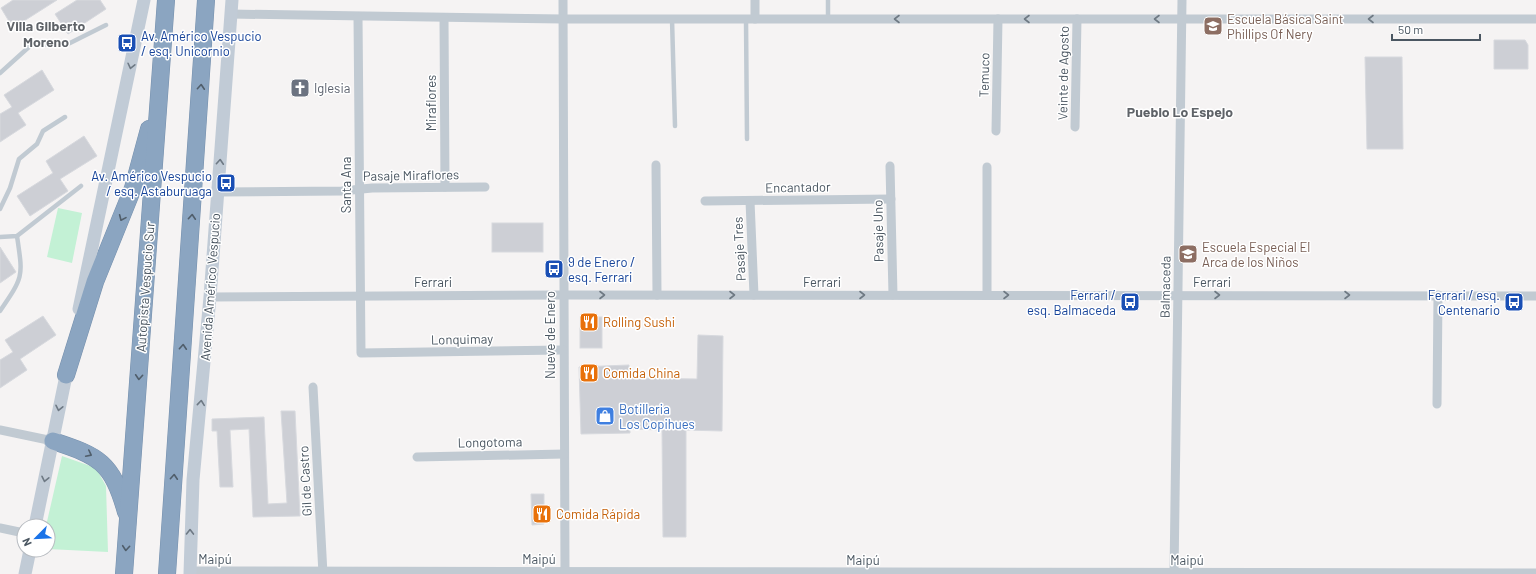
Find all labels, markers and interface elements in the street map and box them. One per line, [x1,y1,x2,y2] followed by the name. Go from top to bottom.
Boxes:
[1227,11,1344,42] place label: Escuela Básica Saint Phillips Of Nery
[894,15,900,23] one-way arrow
[1024,15,1030,23] one-way arrow
[1154,15,1160,23] one-way arrow
[1202,15,1224,37] school or university icon: Escuela Básica Saint Phillips Of Nery
[1368,15,1374,23] one-way arrow
[1392,16,1480,42] scale bar
[7,17,86,50] district label: Villa Gilberto Moreno
[1398,22,1423,36] text: 50 m
[1054,26,1072,120] street label: Veinte de Agosto
[141,28,262,59] place label: Av. Américo Vespucio / esq. Unicornio
[116,32,138,54] bus stop icon: Av. Américo Vespucio / esq. Unicornio
[976,52,992,98] street label: Temuco
[127,62,136,69] one-way arrow
[423,75,439,131] street label: Miraflores
[289,77,311,99] church icon: Iglesia
[314,80,350,96] place label: Iglesia
[196,84,205,90] one-way arrow
[1127,103,1233,120] district label: Pueblo Lo Espejo
[338,157,354,213] street label: Santa Ana
[215,159,224,165] one-way arrow
[363,166,459,184] street label: Pasaje Miraflores
[91,168,212,199] place label: Av. Américo Vespucio / esq. Astaburuaga
[215,172,237,194] bus stop icon: Av. Américo Vespucio / esq. Astaburuaga
[765,178,831,196] street label: Encantador
[869,200,887,262] street label: Pasaje Uno
[197,212,223,362] street label: Avenida Américo Vespucio
[119,214,127,221] one-way arrow
[187,214,196,220] one-way arrow
[729,216,749,282] street label: Pasaje Tres
[132,221,158,353] street label: Autopista Vespucio Sur
[1202,239,1310,270] place label: Escuela Especial El Arca de los Niños
[1177,243,1199,265] school or university icon: Escuela Especial El Arca de los Niños
[568,254,635,285] place label: 9 de Enero / esq. Ferrari
[1156,256,1174,318] street label: Balmaceda
[543,258,565,280] bus stop icon: 9 de Enero / esq. Ferrari
[414,274,452,290] street label: Ferrari
[803,274,841,290] street label: Ferrari
[1193,274,1231,290] street label: Ferrari
[1027,287,1116,318] place label: Ferrari / esq. Balmaceda
[1428,287,1500,318] place label: Ferrari / esq. Centenario
[542,291,558,379] street label: Nueve de Enero
[599,291,605,299] one-way arrow
[729,291,735,299] one-way arrow
[859,291,865,299] one-way arrow
[1003,291,1009,299] one-way arrow
[1119,291,1141,313] bus stop icon: Ferrari / esq. Balmaceda
[1214,291,1220,299] one-way arrow
[1344,291,1350,299] one-way arrow
[1503,291,1525,313] bus stop icon: Ferrari / esq. Centenario
[578,311,600,333] restaurant icon: Rolling Sushi
[603,314,675,330] place label: Rolling Sushi
[431,330,493,348] street label: Lonquimay
[179,344,188,350] one-way arrow
[578,362,600,384] restaurant icon: Comida China
[603,365,680,381] place label: Comida China
[134,374,143,380] one-way arrow
[196,400,205,406] one-way arrow
[619,401,695,432] place label: Botilleria Los Copihues
[56,405,64,411] one-way arrow
[594,405,616,427] shop icon: Botilleria Los Copihues
[458,433,522,451] street label: Longotoma
[295,445,315,517] street label: Gil de Castro
[85,449,92,457] one-way arrow
[170,474,179,480] one-way arrow
[41,476,49,482] one-way arrow
[531,503,553,525] restaurant icon: Comida Rápida
[556,506,640,522] place label: Comida Rápida
[16,518,56,558] north arrow
[186,529,194,535] one-way arrow
[19,536,34,548] text: N
[122,545,131,551] one-way arrow
[198,551,232,567] street label: Maipú
[522,551,556,567] street label: Maipú
[846,552,880,568] street label: Maipú
[1170,552,1204,568] street label: Maipú

